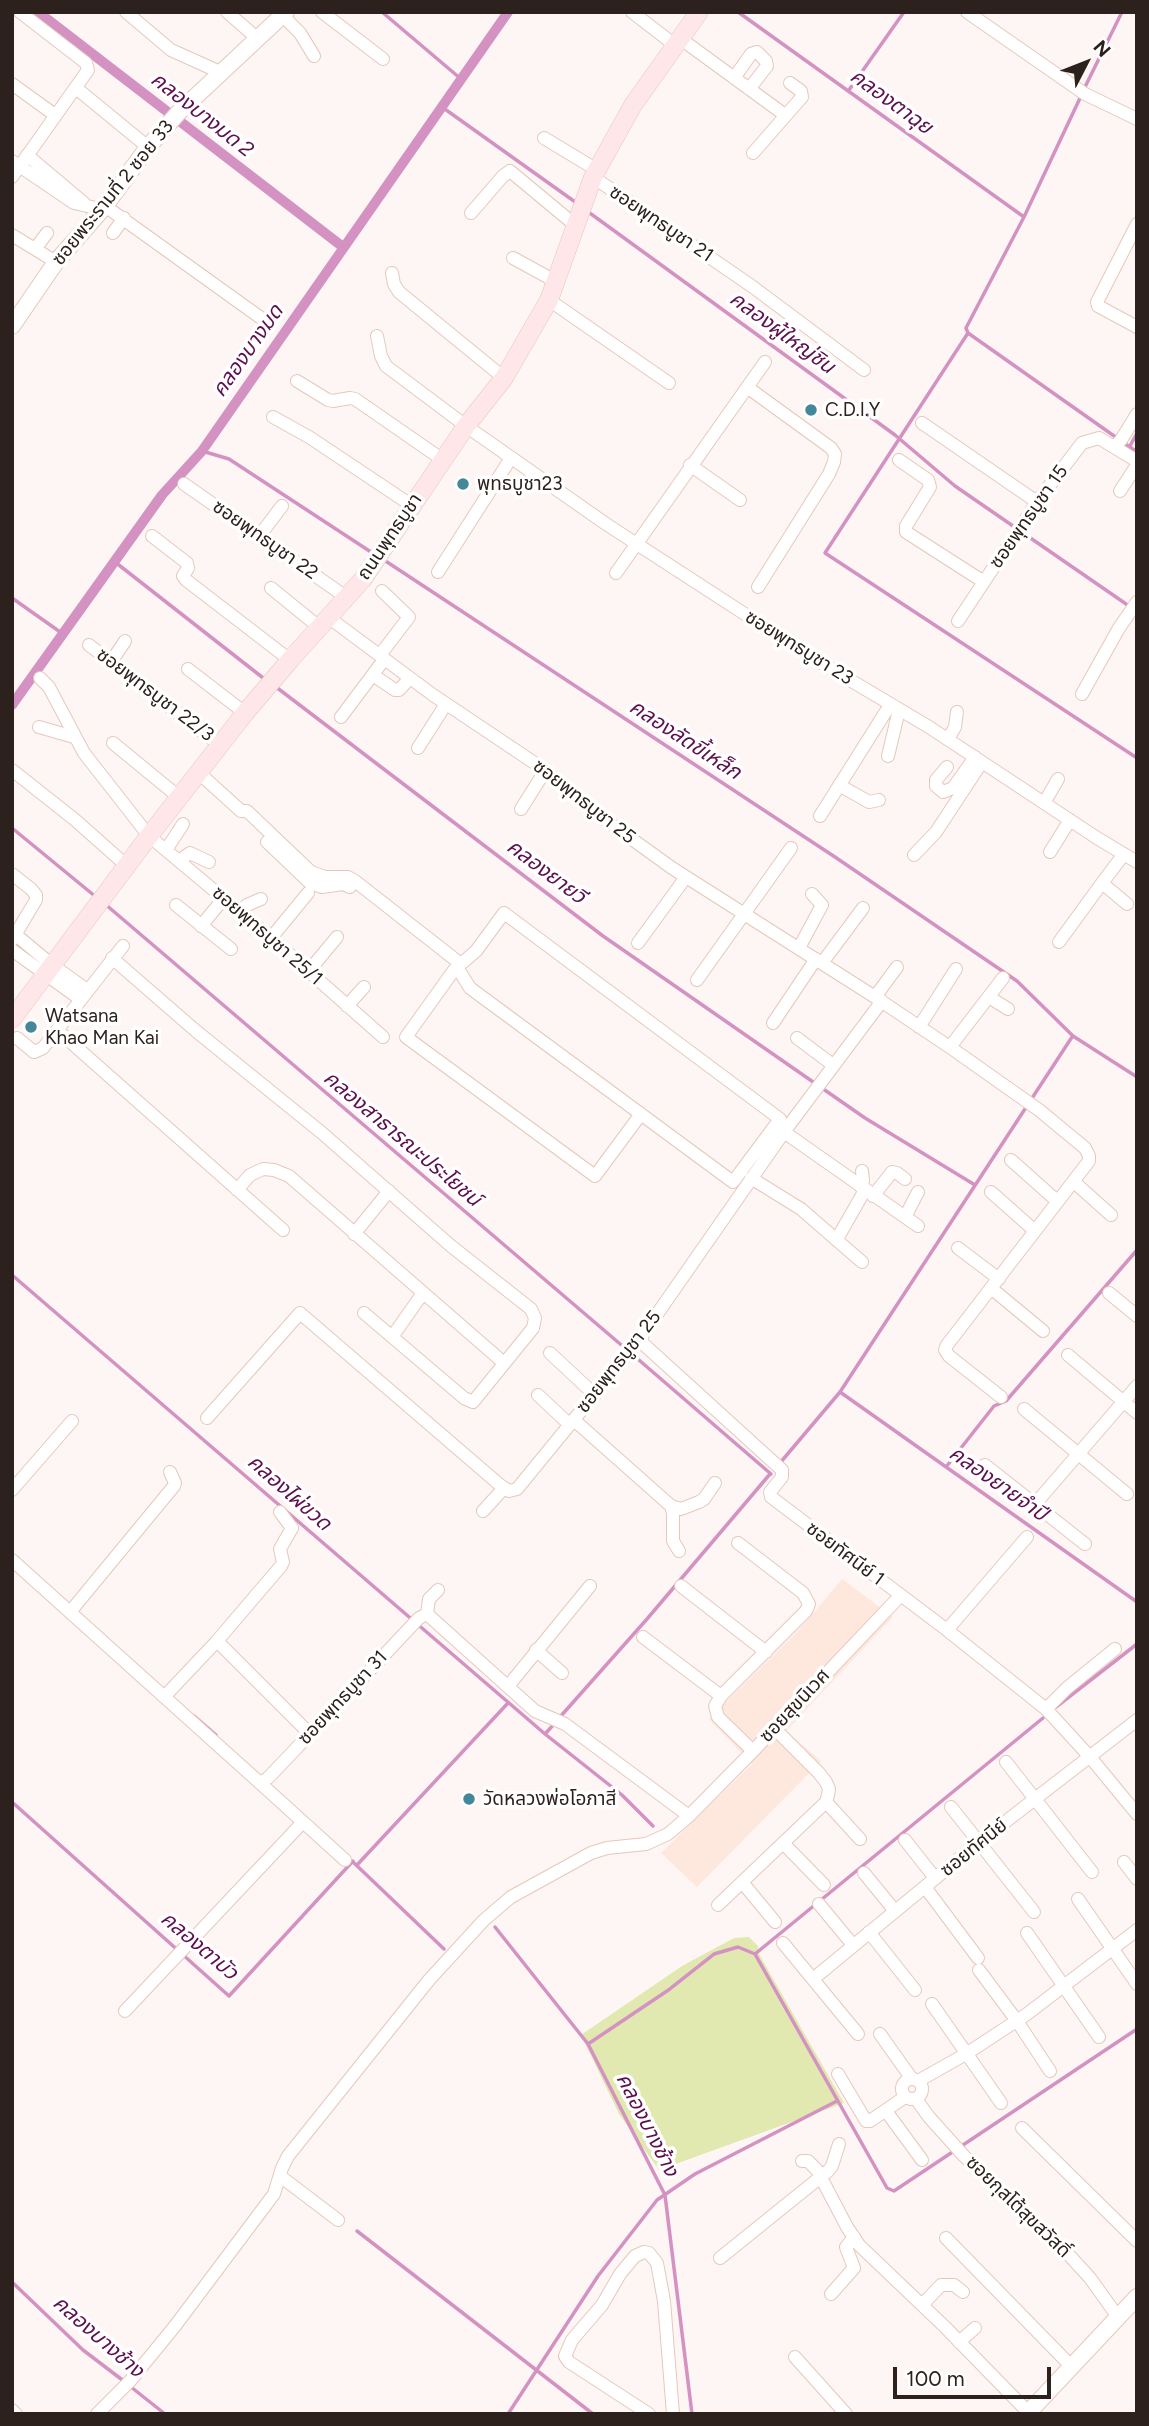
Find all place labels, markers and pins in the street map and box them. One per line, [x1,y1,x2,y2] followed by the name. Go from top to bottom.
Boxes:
[825,399,880,421] place label: C.D.I.Y
[803,402,819,418] marker: C.D.I.Y
[477,473,563,495] place label: พุทธบูชา23
[455,476,471,492] marker: พุทธบูชา23
[45,1005,159,1049] place label: Watsana Khao Man Kai
[23,1019,39,1035] marker: Watsana Khao Man Kai
[483,1788,616,1810] place label: วัดหลวงพ่อโอภาสี
[461,1791,477,1807] marker: วัดหลวงพ่อโอภาสี

